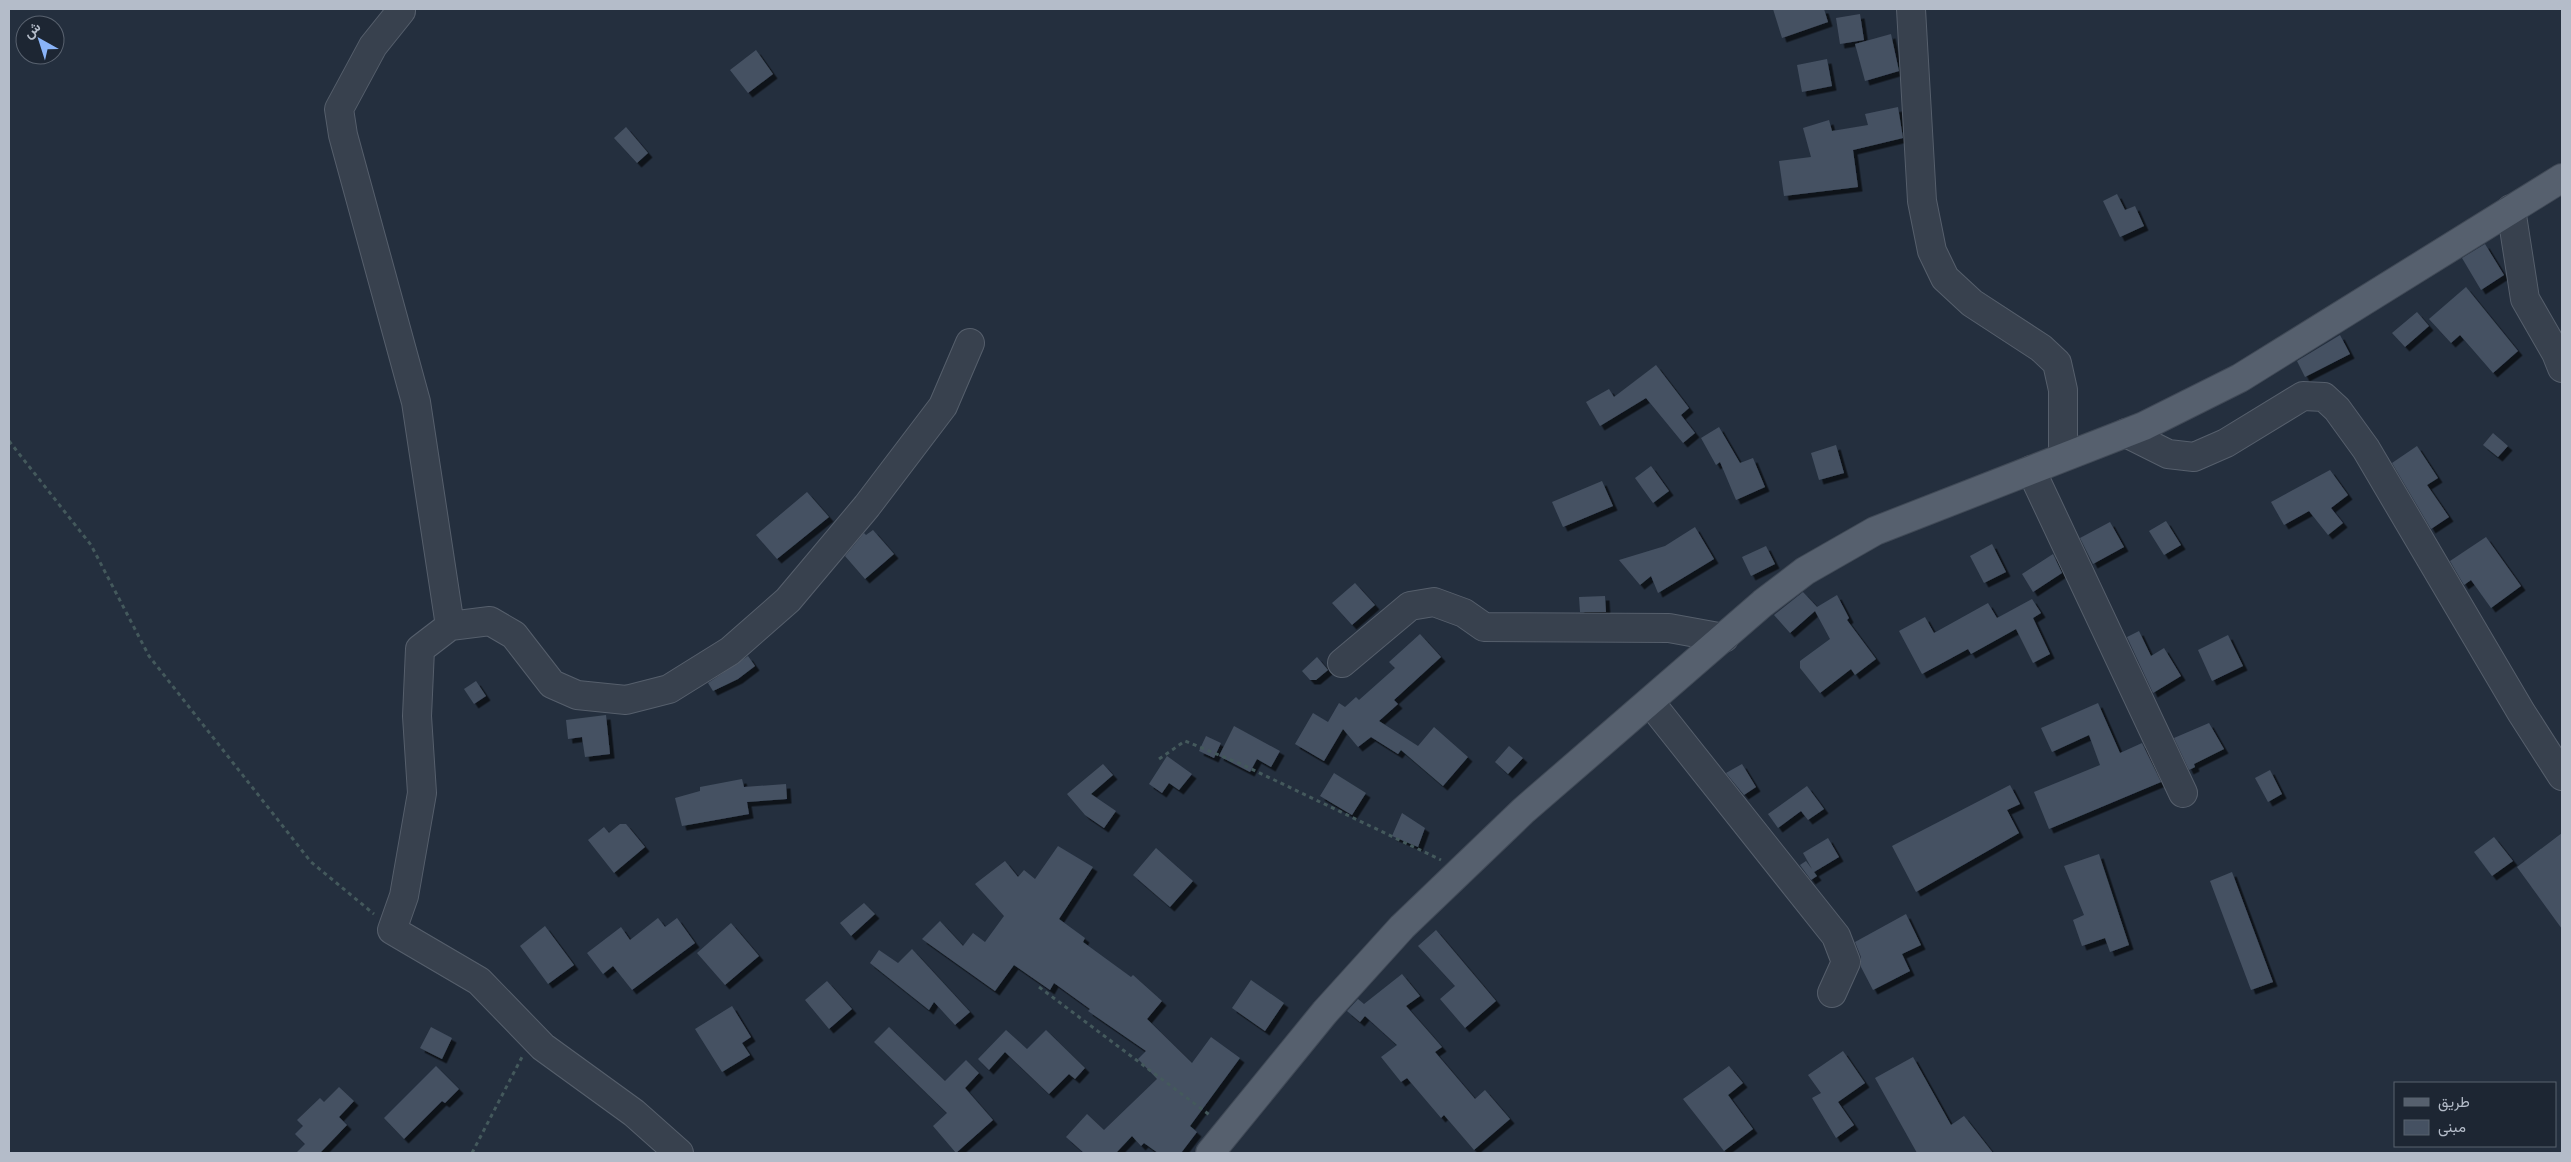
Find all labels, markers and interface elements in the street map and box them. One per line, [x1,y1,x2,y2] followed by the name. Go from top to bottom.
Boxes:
[15,15,65,65] north arrow
[20,17,44,42] text: ش
[2394,1082,2556,1147] legend
[2438,1092,2470,1112] text: طريق
[2438,1117,2466,1137] text: مبنى

